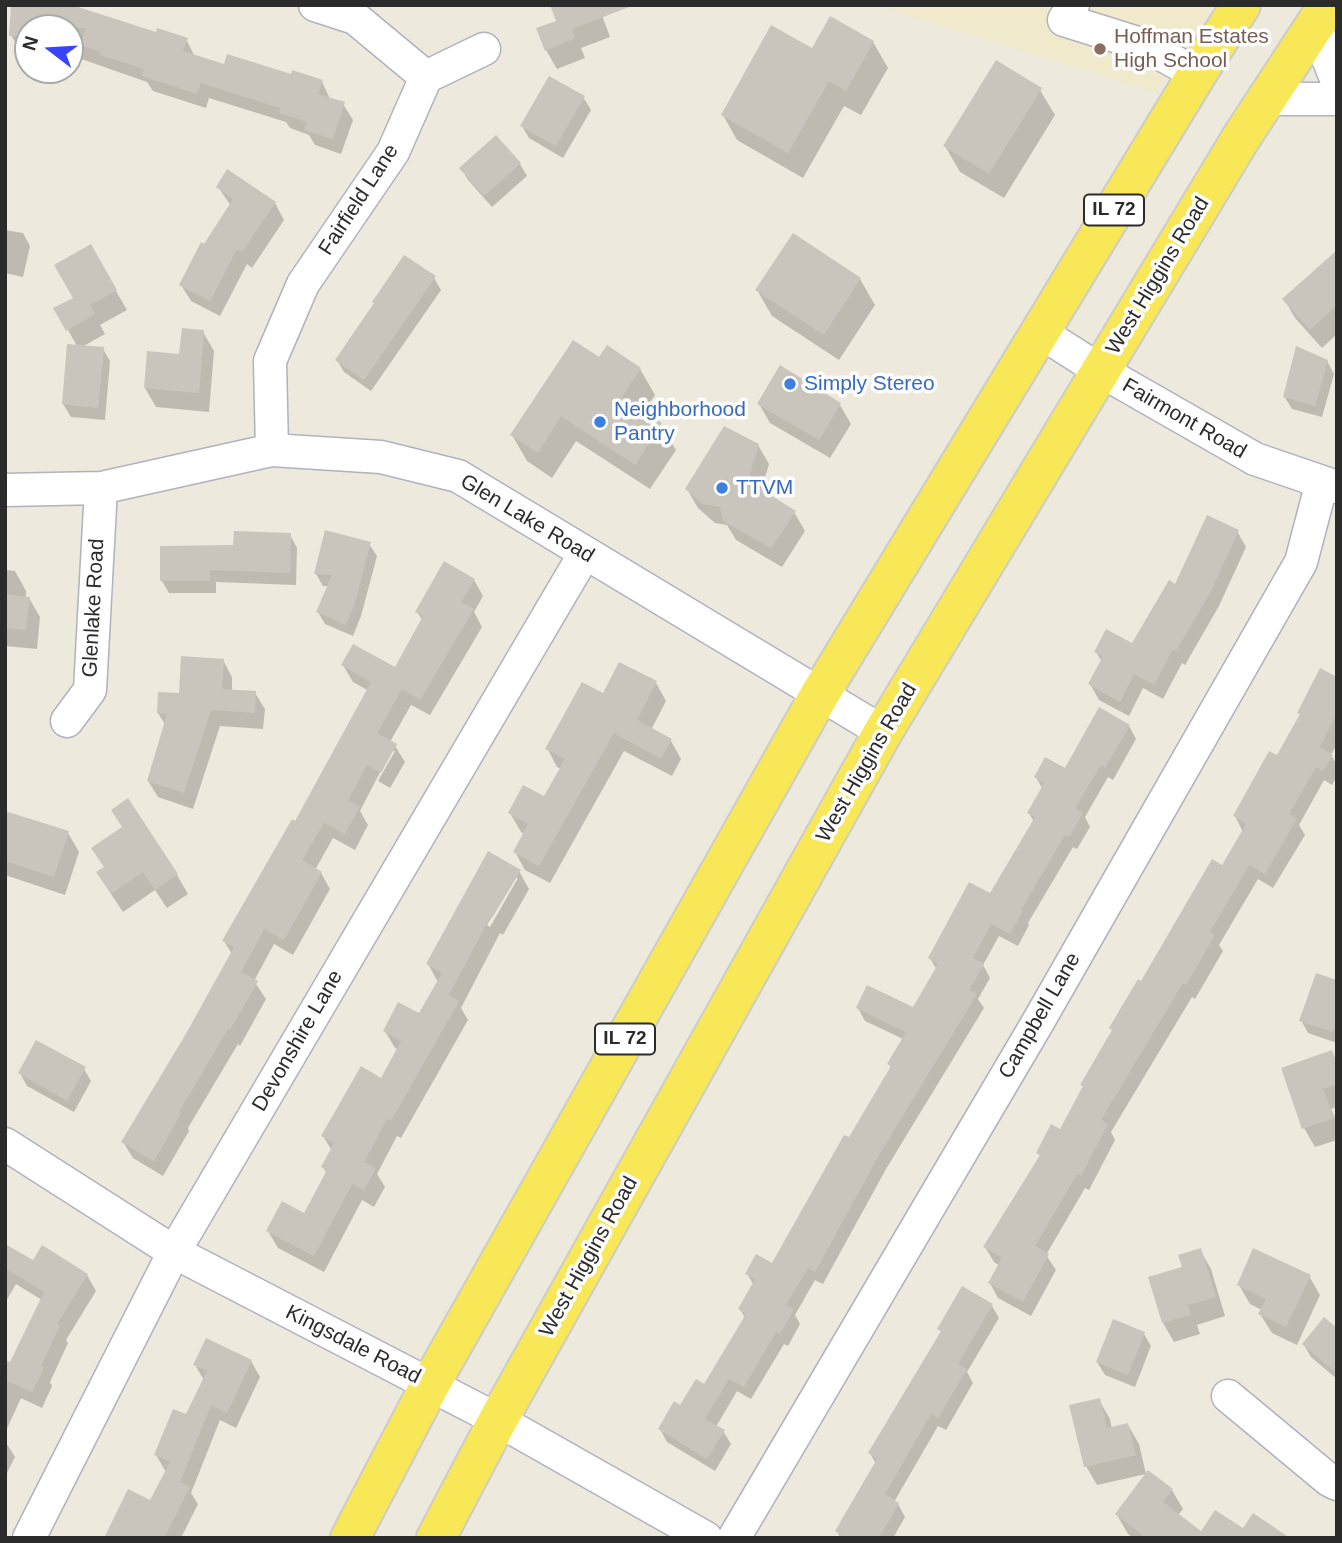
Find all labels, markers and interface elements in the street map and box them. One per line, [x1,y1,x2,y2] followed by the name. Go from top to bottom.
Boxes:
[14,14,84,84] north arrow
[1114,24,1269,74] place label: Hoffman Estates High School
[18,34,42,53] text: N
[1092,41,1108,57] marker: Hoffman Estates High School
[314,140,404,260] street label: Fairfield Lane
[1101,193,1215,359] street label: West Higgins Road
[1084,194,1144,226] road number: IL 72
[804,371,935,397] place label: Simply Stereo
[1118,373,1250,465] street label: Fairmont Road
[782,376,798,392] marker: Simply Stereo
[614,397,746,447] place label: Neighborhood Pantry
[592,414,608,430] marker: Neighborhood Pantry
[455,469,599,569] street label: Glen Lake Road
[736,475,793,501] place label: TTVM
[714,480,730,496] marker: TTVM
[78,538,110,678] street label: Glenlake Road
[811,679,923,847] street label: West Higgins Road
[994,949,1086,1083] street label: Campbell Lane
[247,966,349,1116] street label: Devonshire Lane
[595,1023,655,1054] road number: IL 72
[535,1172,643,1342] street label: West Higgins Road
[281,1300,425,1390] street label: Kingsdale Road

